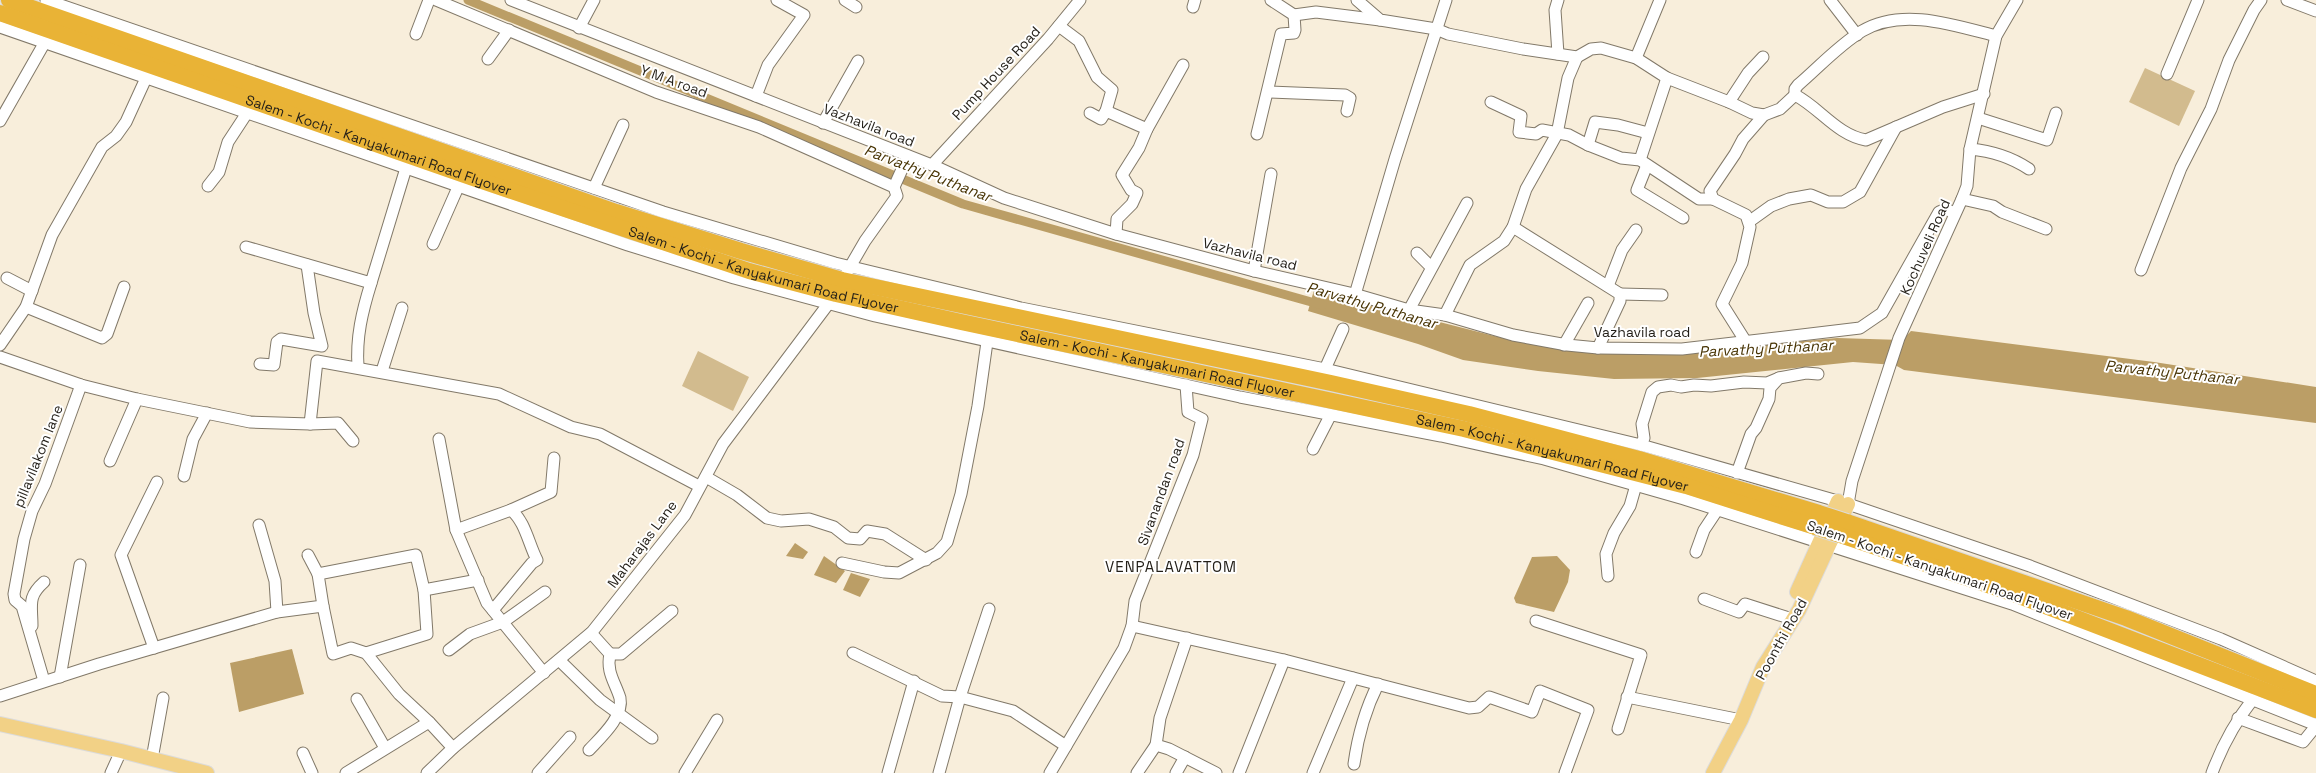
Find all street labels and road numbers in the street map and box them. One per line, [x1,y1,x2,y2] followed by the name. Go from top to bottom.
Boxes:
[948,22,1044,124] street label: Pump House Road
[638,61,710,101] street label: Y M A road
[243,90,514,199] street label: Salem - Kochi - Kanyakumari Road Flyover
[821,99,917,151] street label: Vazhavila road
[1896,196,1954,298] street label: Kochuveli Road
[626,222,900,317] street label: Salem - Kochi - Kanyakumari Road Flyover
[1201,234,1299,274] street label: Vazhavila road
[1594,323,1690,341] street label: Vazhavila road
[1018,326,1296,402] street label: Salem - Kochi - Kanyakumari Road Flyover
[9,402,67,510] street label: pillavilakom lane
[1414,410,1691,495] street label: Salem - Kochi - Kanyakumari Road Flyover
[1133,436,1189,548] street label: Sivanandan road
[603,497,681,591] street label: Maharajas Lane
[1805,516,2075,624] street label: Salem - Kochi - Kanyakumari Road Flyover
[1751,595,1811,683] street label: Poonthi Road

